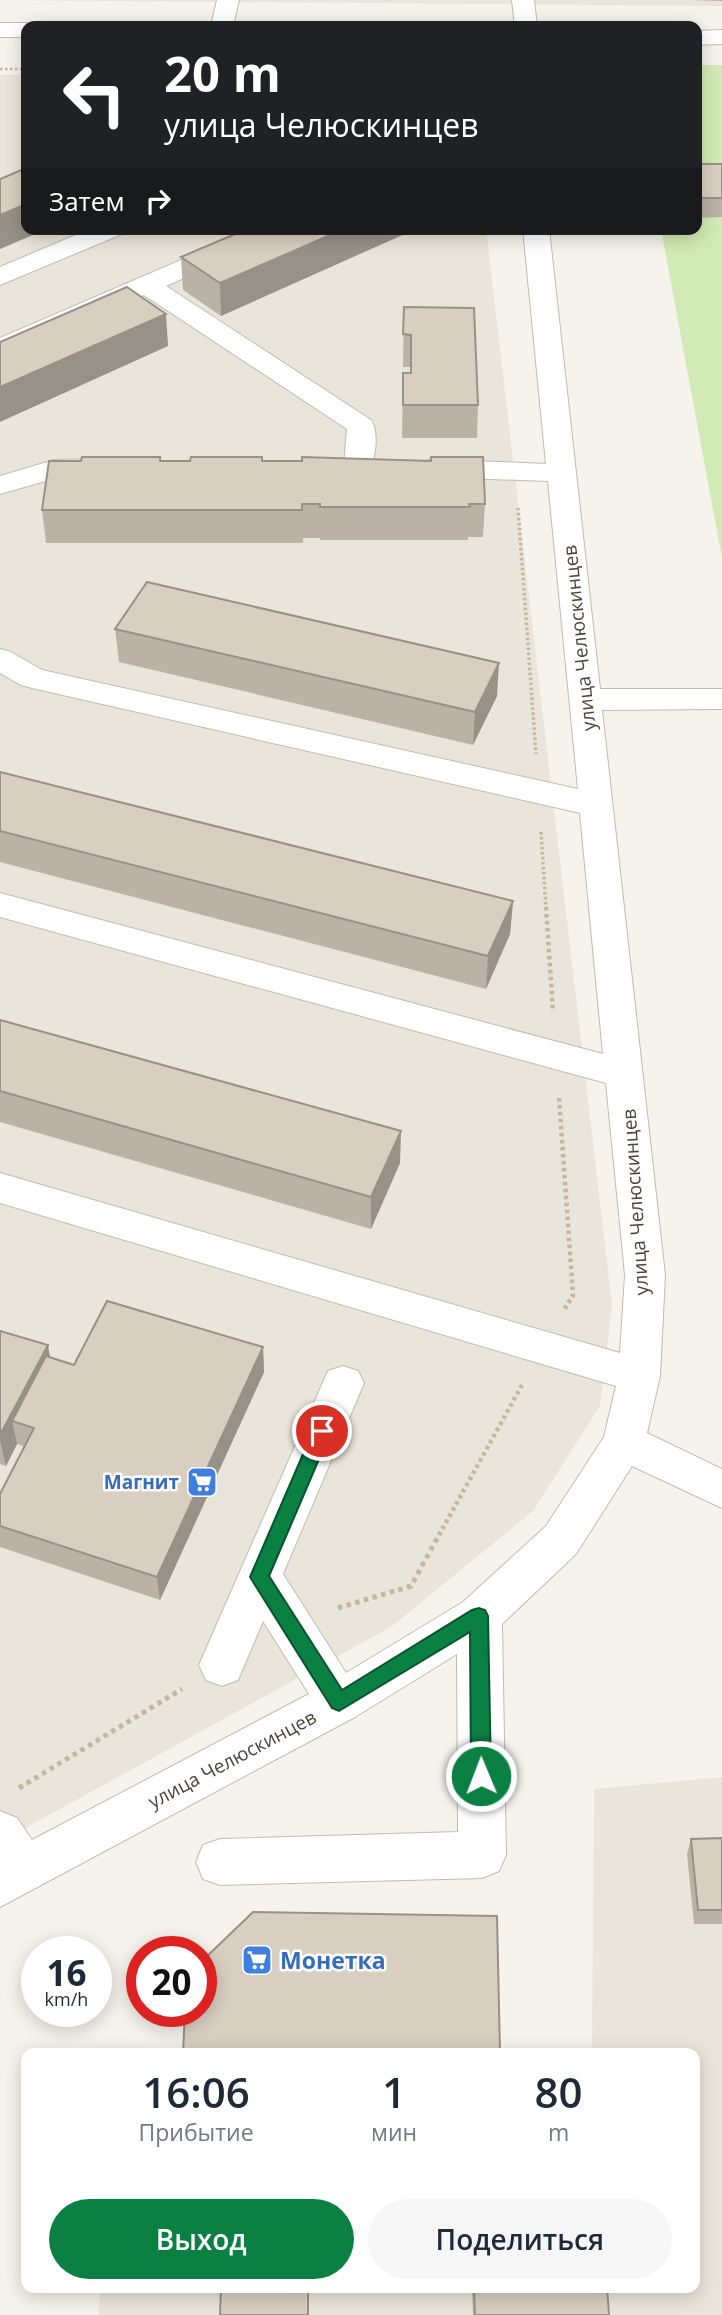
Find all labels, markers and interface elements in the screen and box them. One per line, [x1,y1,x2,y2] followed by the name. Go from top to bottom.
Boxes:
[164,40,281,106] text: 20 m
[49,49,140,140] icon: left
[164,103,479,146] text: улица Челюскинцев
[139,182,177,220] icon: right
[49,183,125,219] text: Затем
[556,544,602,732] street label: улица Челюскинцев
[616,1108,654,1296] street label: улица Челюскинцев
[292,1401,352,1461] pin
[303,1412,341,1450] icon: arrive
[185,1465,219,1499] supermarket icon: Магнит
[104,1469,179,1495] place label: Магнит
[143,1704,321,1814] street label: улица Челюскинцев
[444,1739,518,1813] position arrow
[126,1936,217,2027] speed limit sign: 20
[240,1943,274,1977] supermarket icon: Монетка
[280,1944,386,1976] place label: Монетка
[46,1949,87,1996] text: 16
[45,1987,88,2011] text: km/h
[142,2063,250,2120] text: 16:06
[382,2063,406,2120] text: 1
[535,2063,583,2120] text: 80
[138,2116,254,2148] text: Прибытие
[371,2116,417,2148] text: мин
[548,2116,569,2148] text: m
[49,2199,354,2279] button: Выход
[368,2199,672,2279] button: Поделиться

